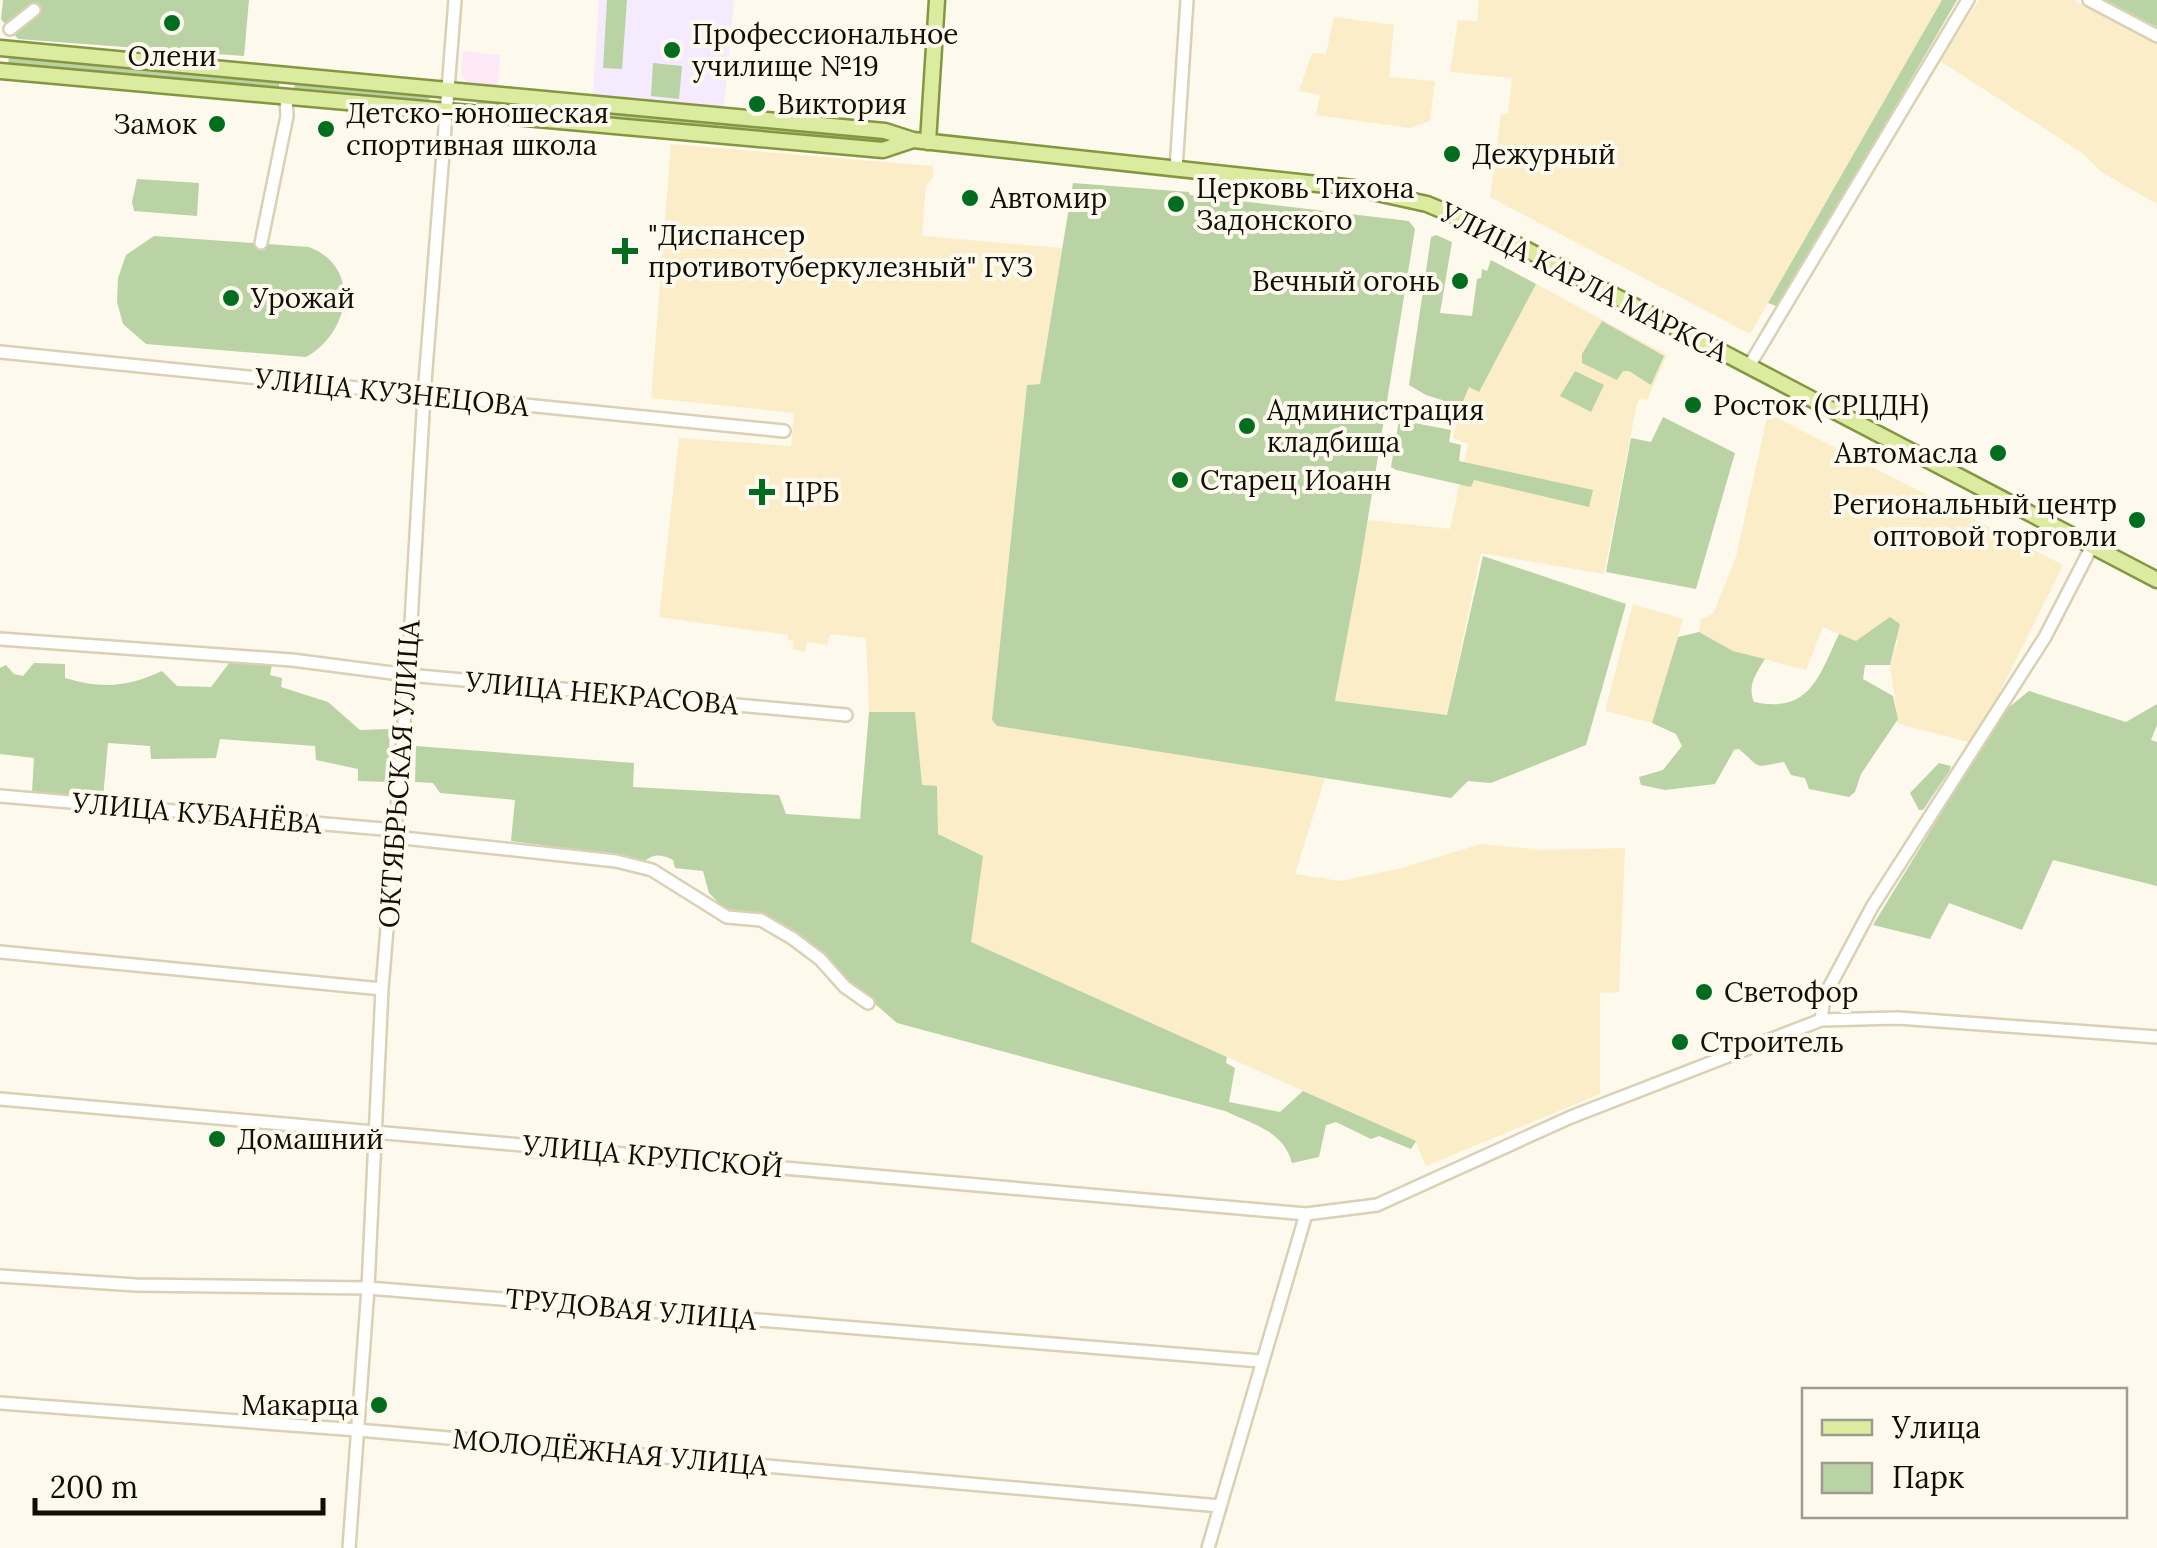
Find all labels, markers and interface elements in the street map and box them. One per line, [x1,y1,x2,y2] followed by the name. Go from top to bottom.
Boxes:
[161,12,183,34] marker: Олени
[692,16,958,84] place label: Профессиональное училище №19
[128,38,216,74] place label: Олени
[661,39,683,61] marker: Профессиональное училище №19
[777,86,907,122] place label: Виктория
[746,93,768,115] marker: Виктория
[346,95,609,163] place label: Детско-юношеская спортивная школа
[113,106,197,142] place label: Замок
[206,113,228,135] marker: Замок
[315,118,337,140] marker: Детско-юношеская спортивная школа
[1472,136,1615,172] place label: Дежурный
[1441,143,1463,165] marker: Дежурный
[1196,170,1414,238] place label: Церковь Тихона Задонского
[989,180,1107,216] place label: Автомир
[959,187,981,209] marker: Автомир
[1165,193,1187,215] marker: Церковь Тихона Задонского
[1433,193,1734,370] street label: УЛИЦА КАРЛА МАРКСА
[648,217,1033,285] place label: "Диспансер противотуберкулезный" ГУЗ
[612,238,638,264] marker: "Диспансер противотуберкулезный" ГУЗ
[1252,263,1440,299] place label: Вечный огонь
[1449,270,1471,292] marker: Вечный огонь
[250,280,355,316] place label: Урожай
[220,287,242,309] marker: Урожай
[252,360,531,424] street label: УЛИЦА КУЗНЕЦОВА
[1713,387,1929,423] place label: Росток (СРЦДН)
[1266,392,1484,460] place label: Администрация кладбища
[1682,394,1704,416] marker: Росток (СРЦДН)
[1236,415,1258,437] marker: Администрация кладбища
[1834,435,1978,471] place label: Автомасла
[1987,442,2009,464] marker: Автомасла
[1200,462,1391,498] place label: Старец Иоанн
[1169,469,1191,491] marker: Старец Иоанн
[784,474,839,510] place label: ЦРБ
[749,479,775,505] marker: ЦРБ
[1833,486,2117,554] place label: Региональный центр оптовой торговли
[2126,509,2148,531] marker: Региональный центр оптовой торговли
[370,618,428,929] street label: ОКТЯБРЬСКАЯ УЛИЦА
[463,663,740,723] street label: УЛИЦА НЕКРАСОВА
[70,784,324,842] street label: УЛИЦА КУБАНЁВА
[1724,974,1859,1010] place label: Светофор
[1693,981,1715,1003] marker: Светофор
[1700,1024,1844,1060] place label: Строитель
[1669,1031,1691,1053] marker: Строитель
[237,1121,384,1157] place label: Домашний
[520,1127,785,1185] street label: УЛИЦА КРУПСКОЙ
[206,1128,228,1150] marker: Домашний
[504,1280,758,1338] street label: ТРУДОВАЯ УЛИЦА
[241,1387,359,1423] place label: Макарца
[1802,1388,2127,1518] legend
[368,1394,390,1416] marker: Макарца
[1891,1408,1981,1446] text: Улица
[451,1420,770,1484] street label: МОЛОДЁЖНАЯ УЛИЦА
[35,1453,322,1515] scale bar
[1892,1458,1964,1496] text: Парк
[50,1468,138,1506] text: 200 m

